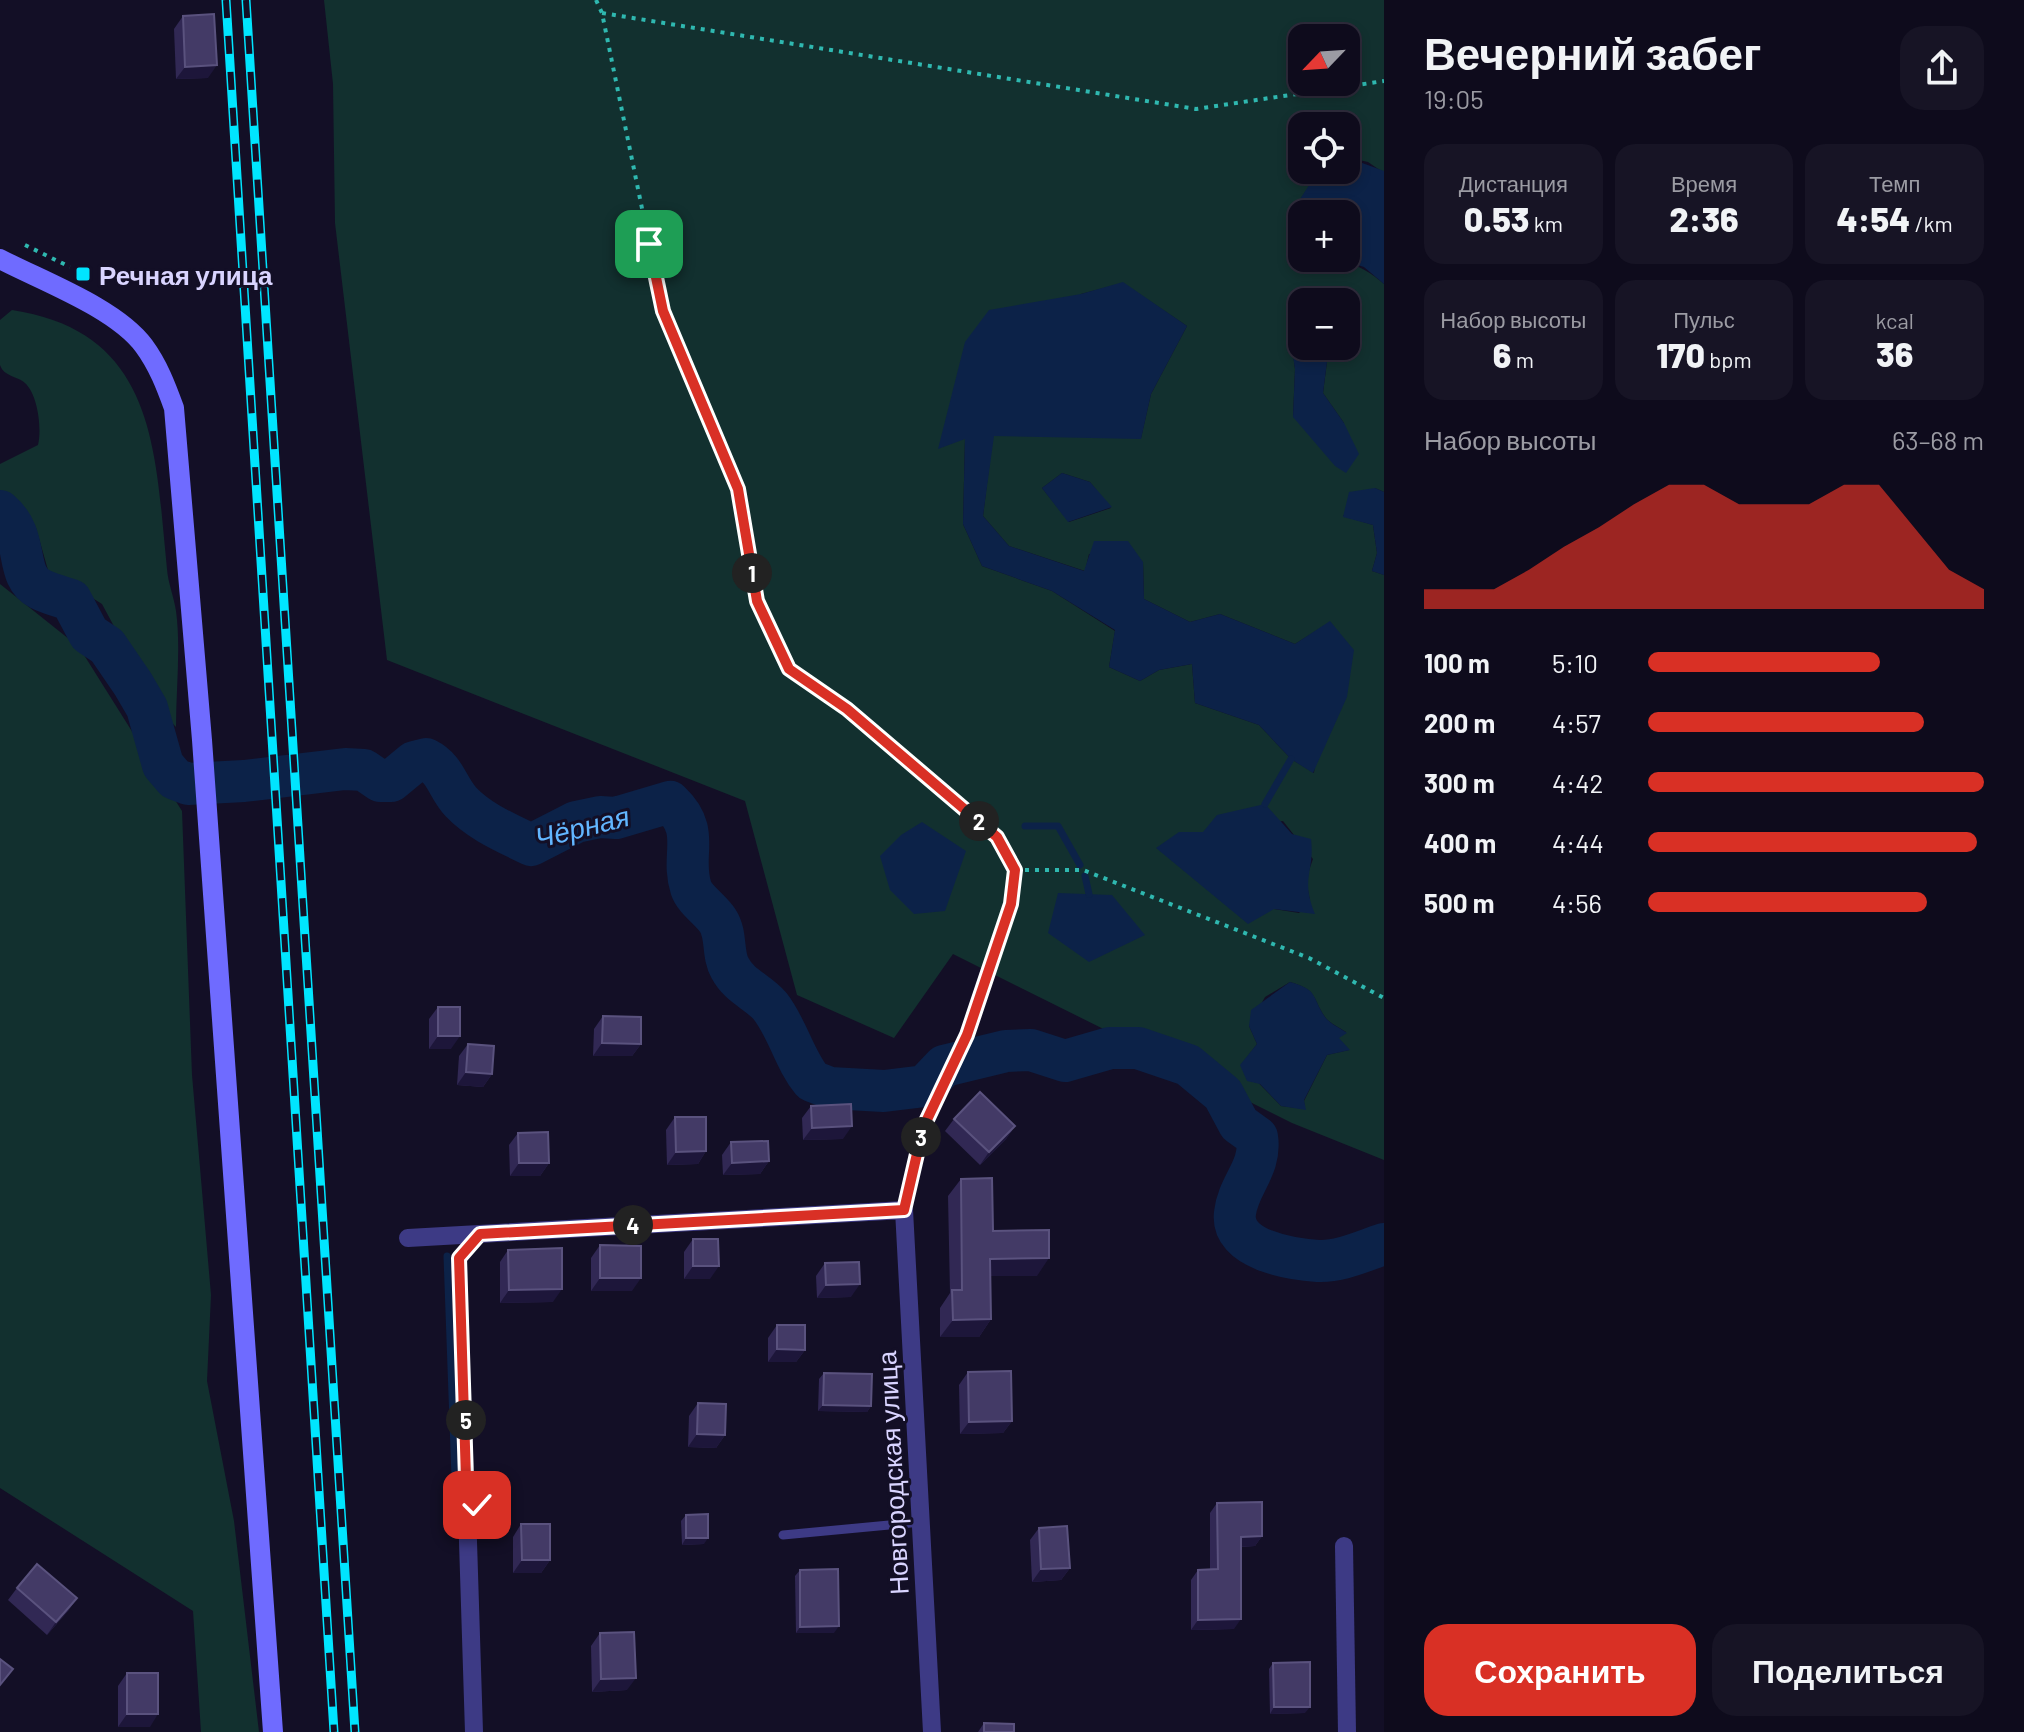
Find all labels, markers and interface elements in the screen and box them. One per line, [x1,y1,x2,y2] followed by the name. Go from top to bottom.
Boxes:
[1288,24,1360,96] north arrow
[1288,24,1360,360] map controls
[1424,26,1761,79] text: Вечерний забег
[1900,26,1984,110] button: share
[1424,83,1484,114] text: 19:05
[1288,112,1360,184] button: locate
[1459,170,1568,196] text: Дистанция
[1671,170,1737,196] text: Время
[1869,170,1920,196] text: Темп
[1464,198,1529,239] text: 0.53
[1669,198,1739,239] text: 2:36
[1837,198,1910,239] text: 4:54
[1288,200,1360,272] button: +
[615,210,683,278] pin
[1529,210,1563,236] text: km
[1910,210,1953,236] text: /km
[627,222,671,266] icon: arrive
[99,259,273,290] place label: Речная улица
[74,265,92,283] marker: Речная улица
[1288,288,1360,360] button: −
[1440,306,1586,332] text: Набор высоты
[1673,306,1735,332] text: Пульс
[1875,307,1914,333] text: kcal
[1876,333,1913,374] text: 36
[1493,334,1511,375] text: 6
[1656,334,1705,375] text: 170
[1511,346,1534,372] text: m
[1705,346,1752,372] text: bpm
[1424,424,1597,455] text: Набор высоты
[1892,424,1984,455] text: 63–68 m
[732,553,772,593] pin: 1
[748,560,756,586] text: 1
[1424,647,1490,678] text: 100 m
[1552,647,1598,678] text: 5:10
[1424,707,1495,738] text: 200 m
[1552,707,1601,738] text: 4:57
[1424,767,1495,798] text: 300 m
[1552,767,1603,798] text: 4:42
[531,798,633,854] water label: Чёрная
[959,801,999,841] pin: 2
[973,808,985,834] text: 2
[1424,827,1496,858] text: 400 m
[1552,827,1604,858] text: 4:44
[1424,887,1495,918] text: 500 m
[1552,887,1602,918] text: 4:56
[901,1117,941,1157] pin: 3
[915,1124,927,1150] text: 3
[613,1205,653,1245] pin: 4
[626,1212,640,1238] text: 4
[870,1350,914,1596] street label: Новгородская улица
[446,1400,486,1440] pin: 5
[460,1407,472,1433] text: 5
[443,1471,511,1539] pin
[455,1483,499,1527] icon: check
[1424,1624,1696,1716] button: Сохранить
[1712,1624,1984,1716] button: Поделиться

